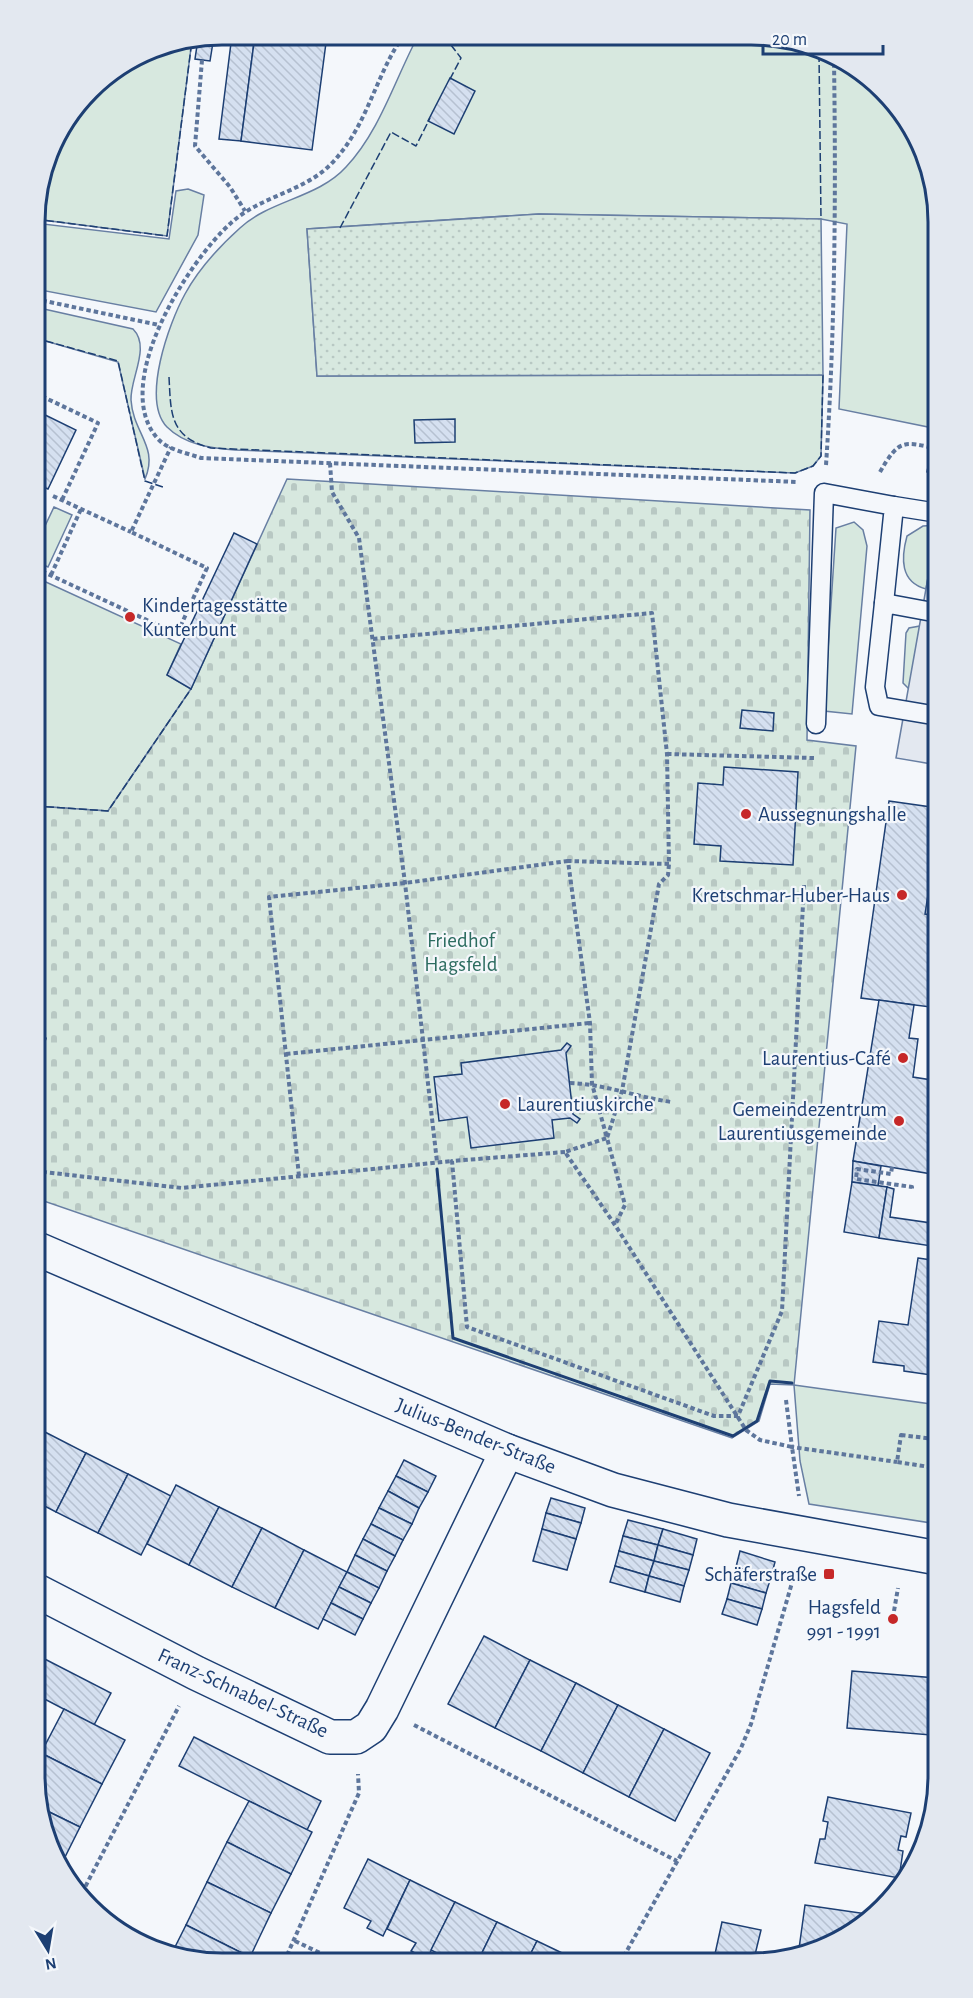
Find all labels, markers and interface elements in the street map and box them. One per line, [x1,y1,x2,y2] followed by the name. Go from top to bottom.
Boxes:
[763,18,883,56] scale bar
[772,31,807,49] text: 20 m
[142,595,288,640] place label: Kindertagesstätte Kunterbunt
[123,610,137,624] marker: Kindertagesstätte Kunterbunt
[758,804,907,825] place label: Aussegnungshalle
[739,807,753,821] marker: Aussegnungshalle
[691,885,890,906] place label: Kretschmar-Huber-Haus
[895,888,909,902] marker: Kretschmar-Huber-Haus
[424,930,498,975] park label: Friedhof Hagsfeld
[762,1048,891,1069] place label: Laurentius-Café
[896,1051,910,1065] marker: Laurentius-Café
[517,1094,654,1115] place label: Laurentiuskirche
[498,1097,512,1111] marker: Laurentiuskirche
[718,1099,887,1144] place label: Gemeindezentrum Laurentiusgemeinde
[892,1114,906,1128] marker: Gemeindezentrum Laurentiusgemeinde
[393,1394,559,1478] street label: Julius-Bender-Straße
[705,1564,817,1585] place label: Schäferstraße
[822,1567,836,1581] marker: Schäferstraße
[806,1597,881,1642] place label: Hagsfeld 991 - 1991
[886,1612,900,1626] marker: Hagsfeld 991 - 1991
[155,1644,331,1742] street label: Franz-Schnabel-Straße
[18,1920,78,1980] north arrow
[44,1955,58,1973] text: N

